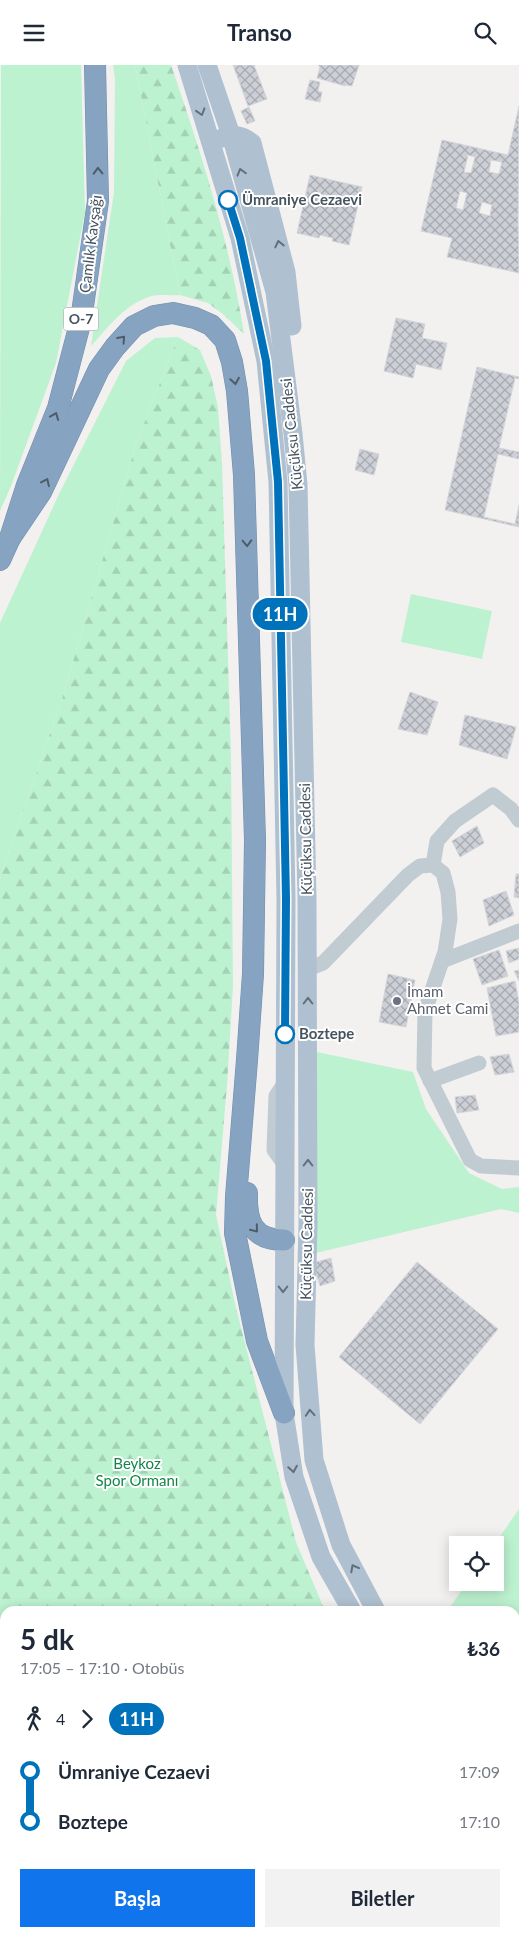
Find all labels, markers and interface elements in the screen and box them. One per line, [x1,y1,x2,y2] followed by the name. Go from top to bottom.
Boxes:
[20,19,48,47] icon: menu
[227,19,292,46] text: Transo
[471,19,499,47] icon: search
[196,107,206,115] one-way arrow
[93,167,103,174] one-way arrow
[237,168,247,176] one-way arrow
[218,190,238,210] marker: Ümraniye Cezaevi
[242,190,362,208] place label: Ümraniye Cezaevi
[75,194,105,294] street label: Çamlık Kavşağı
[274,240,285,249] one-way arrow
[64,307,98,331] road number: O-7
[116,336,125,345] one-way arrow
[230,377,240,385] one-way arrow
[276,377,306,491] street label: Küçüksu Caddesi
[49,412,59,421] one-way arrow
[40,478,50,487] one-way arrow
[241,539,252,547] one-way arrow
[251,598,309,630] line badge: 11H
[263,603,297,625] text: 11H
[295,783,315,895] street label: Küçüksu Caddesi
[407,982,488,1017] place label: İmam Ahmet Cami
[391,995,403,1007] marker: İmam Ahmet Cami
[303,997,313,1004] one-way arrow
[275,1024,295,1044] marker: Boztepe
[299,1024,354,1042] place label: Boztepe
[303,1159,313,1167] one-way arrow
[296,1188,316,1300] street label: Küçüksu Caddesi
[250,1223,259,1232] one-way arrow
[278,1286,288,1293] one-way arrow
[305,1409,316,1417] one-way arrow
[96,1454,178,1489] park label: Beykoz Spor Ormanı
[287,1465,298,1473] one-way arrow
[449,1536,504,1591] map controls
[449,1536,504,1591] button: locate
[350,1564,360,1573] one-way arrow
[20,1622,74,1656] text: 5 dk
[467,1637,500,1660] text: ₺36
[20,1658,184,1677] text: 17:05 – 17:10 · Otobüs
[20,1705,48,1733] icon: walk
[73,1705,101,1733] icon: forward
[119,1708,154,1730] text: 11H
[56,1709,65,1728] text: 4
[58,1760,210,1783] text: Ümraniye Cezaevi
[459,1762,500,1781] text: 17:09
[58,1810,128,1833] text: Boztepe
[459,1812,500,1831] text: 17:10
[20,1869,255,1927] button: Başla
[265,1869,500,1927] button: Biletler

